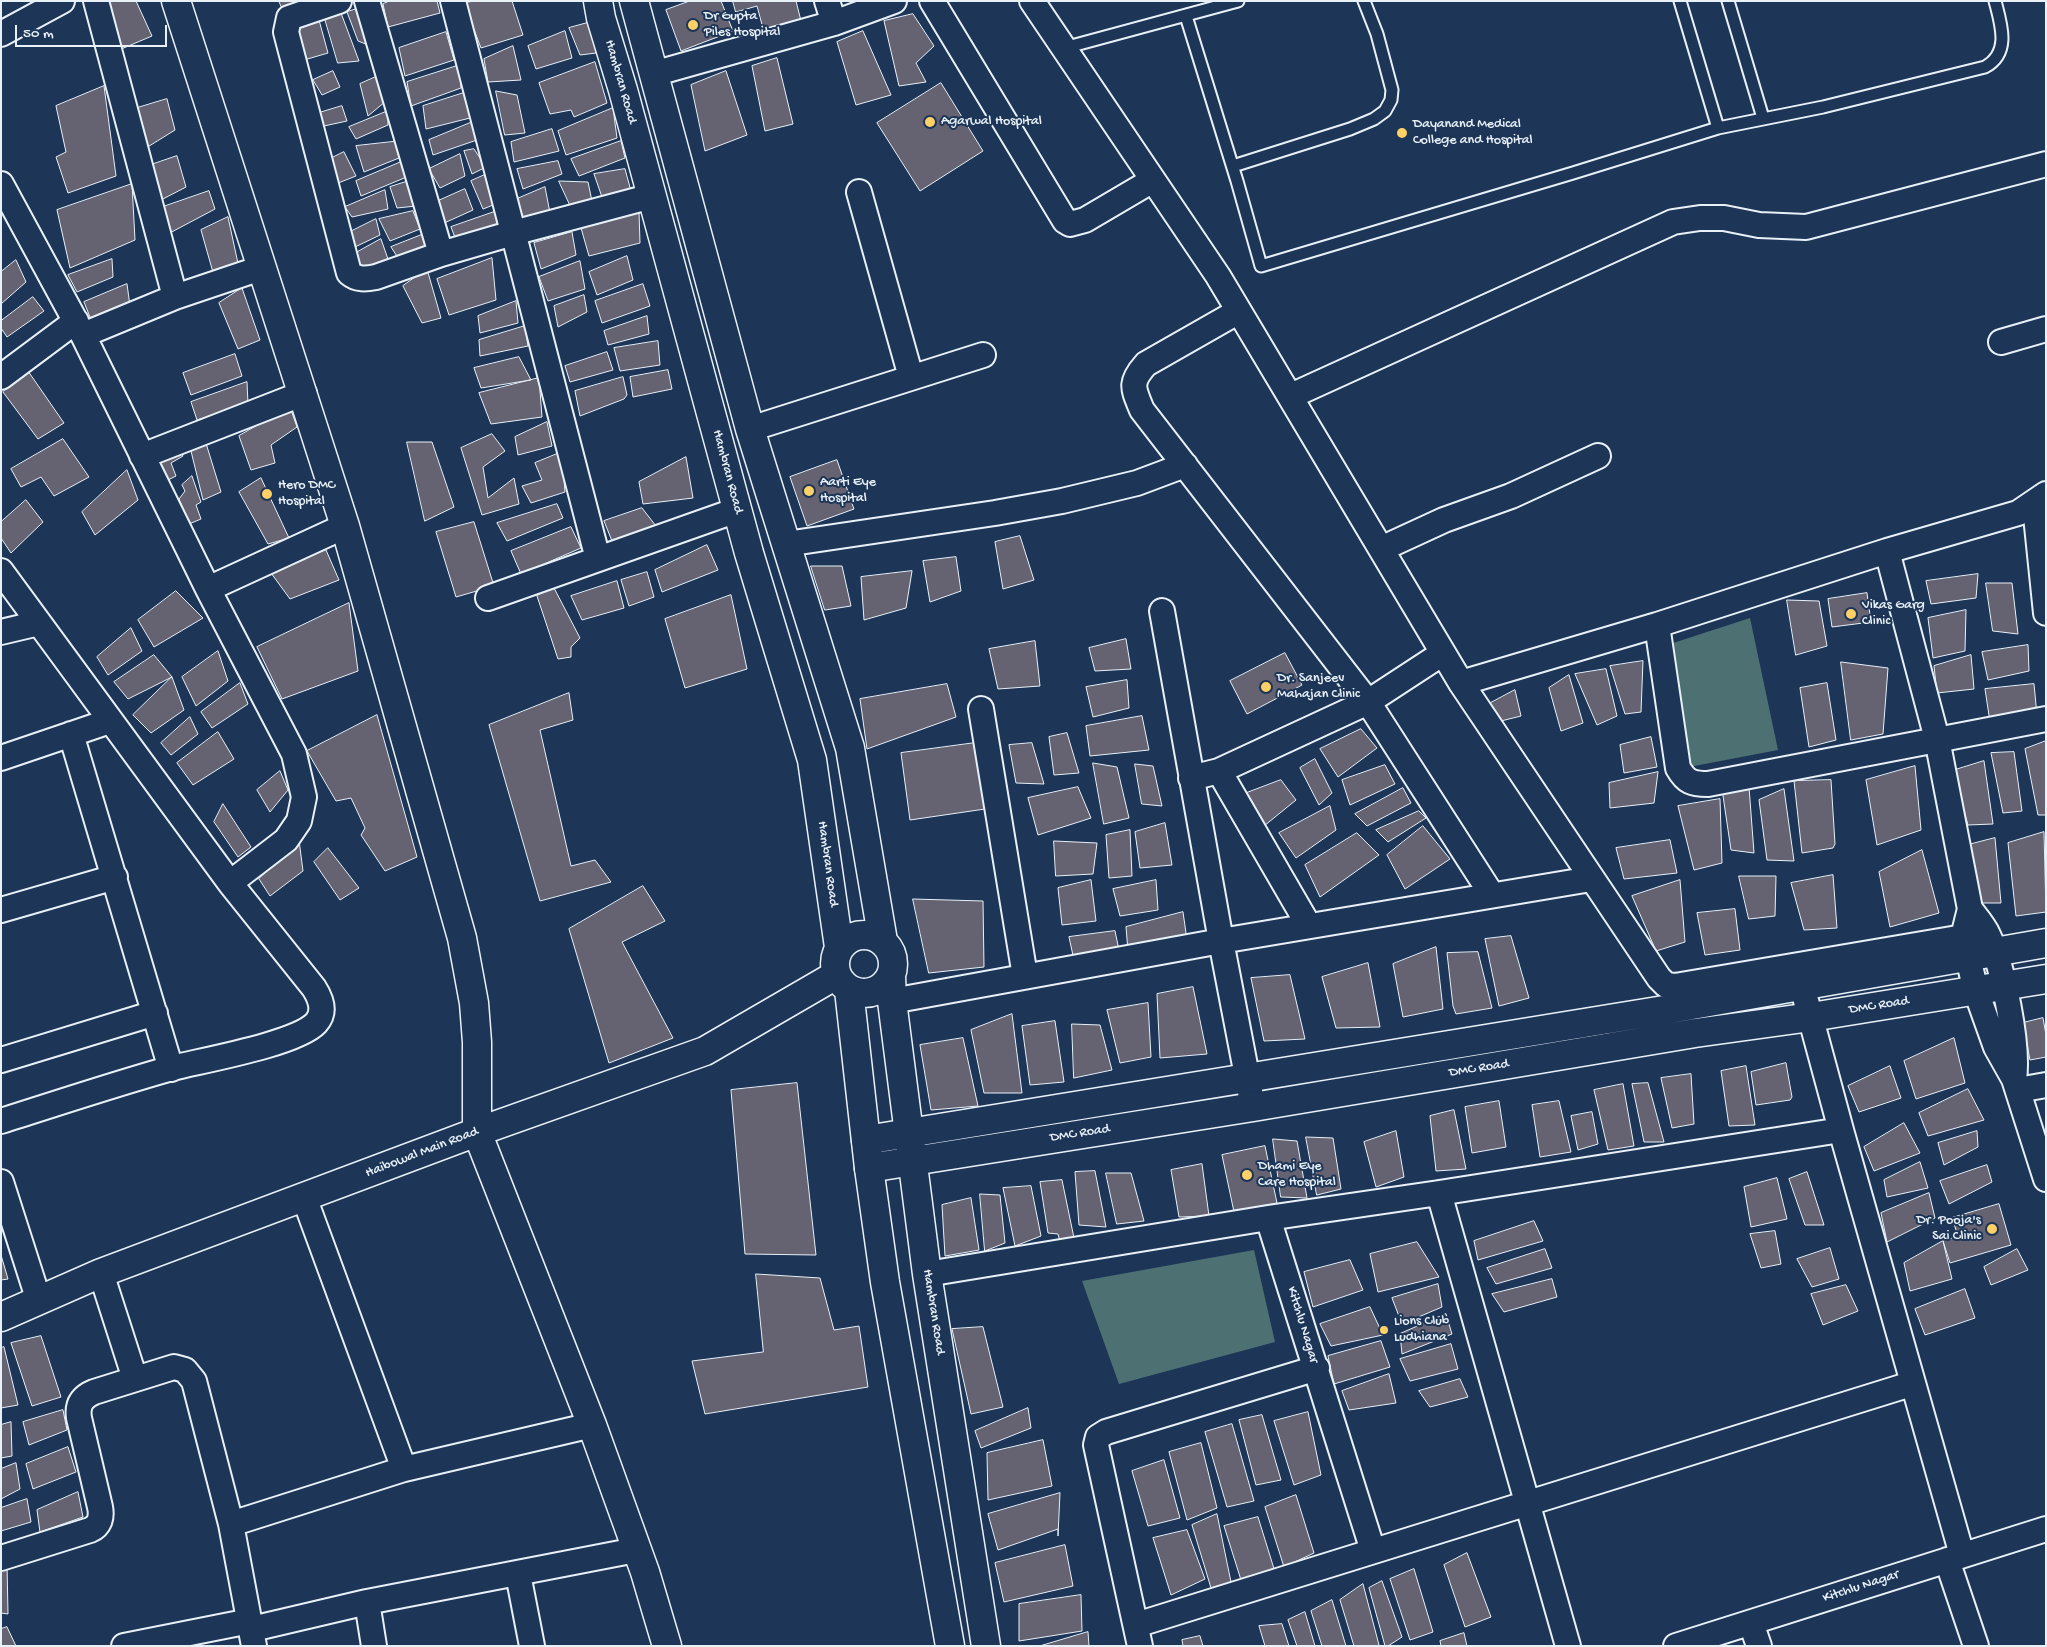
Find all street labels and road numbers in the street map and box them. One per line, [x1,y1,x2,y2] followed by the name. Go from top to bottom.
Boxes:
[600,38,640,126] street label: Hambran Road
[708,428,746,516] street label: Hambran Road
[813,820,841,908] street label: Hambran Road
[1848,993,1910,1019] street label: DMC Road
[1448,1056,1510,1082] street label: DMC Road
[1049,1121,1111,1147] street label: DMC Road
[363,1124,481,1182] street label: Haibowal Main Road
[918,1268,948,1356] street label: Hambran Road
[1282,1285,1322,1365] street label: Kitchlu Nagar
[1821,1567,1901,1607] street label: Kitchlu Nagar

